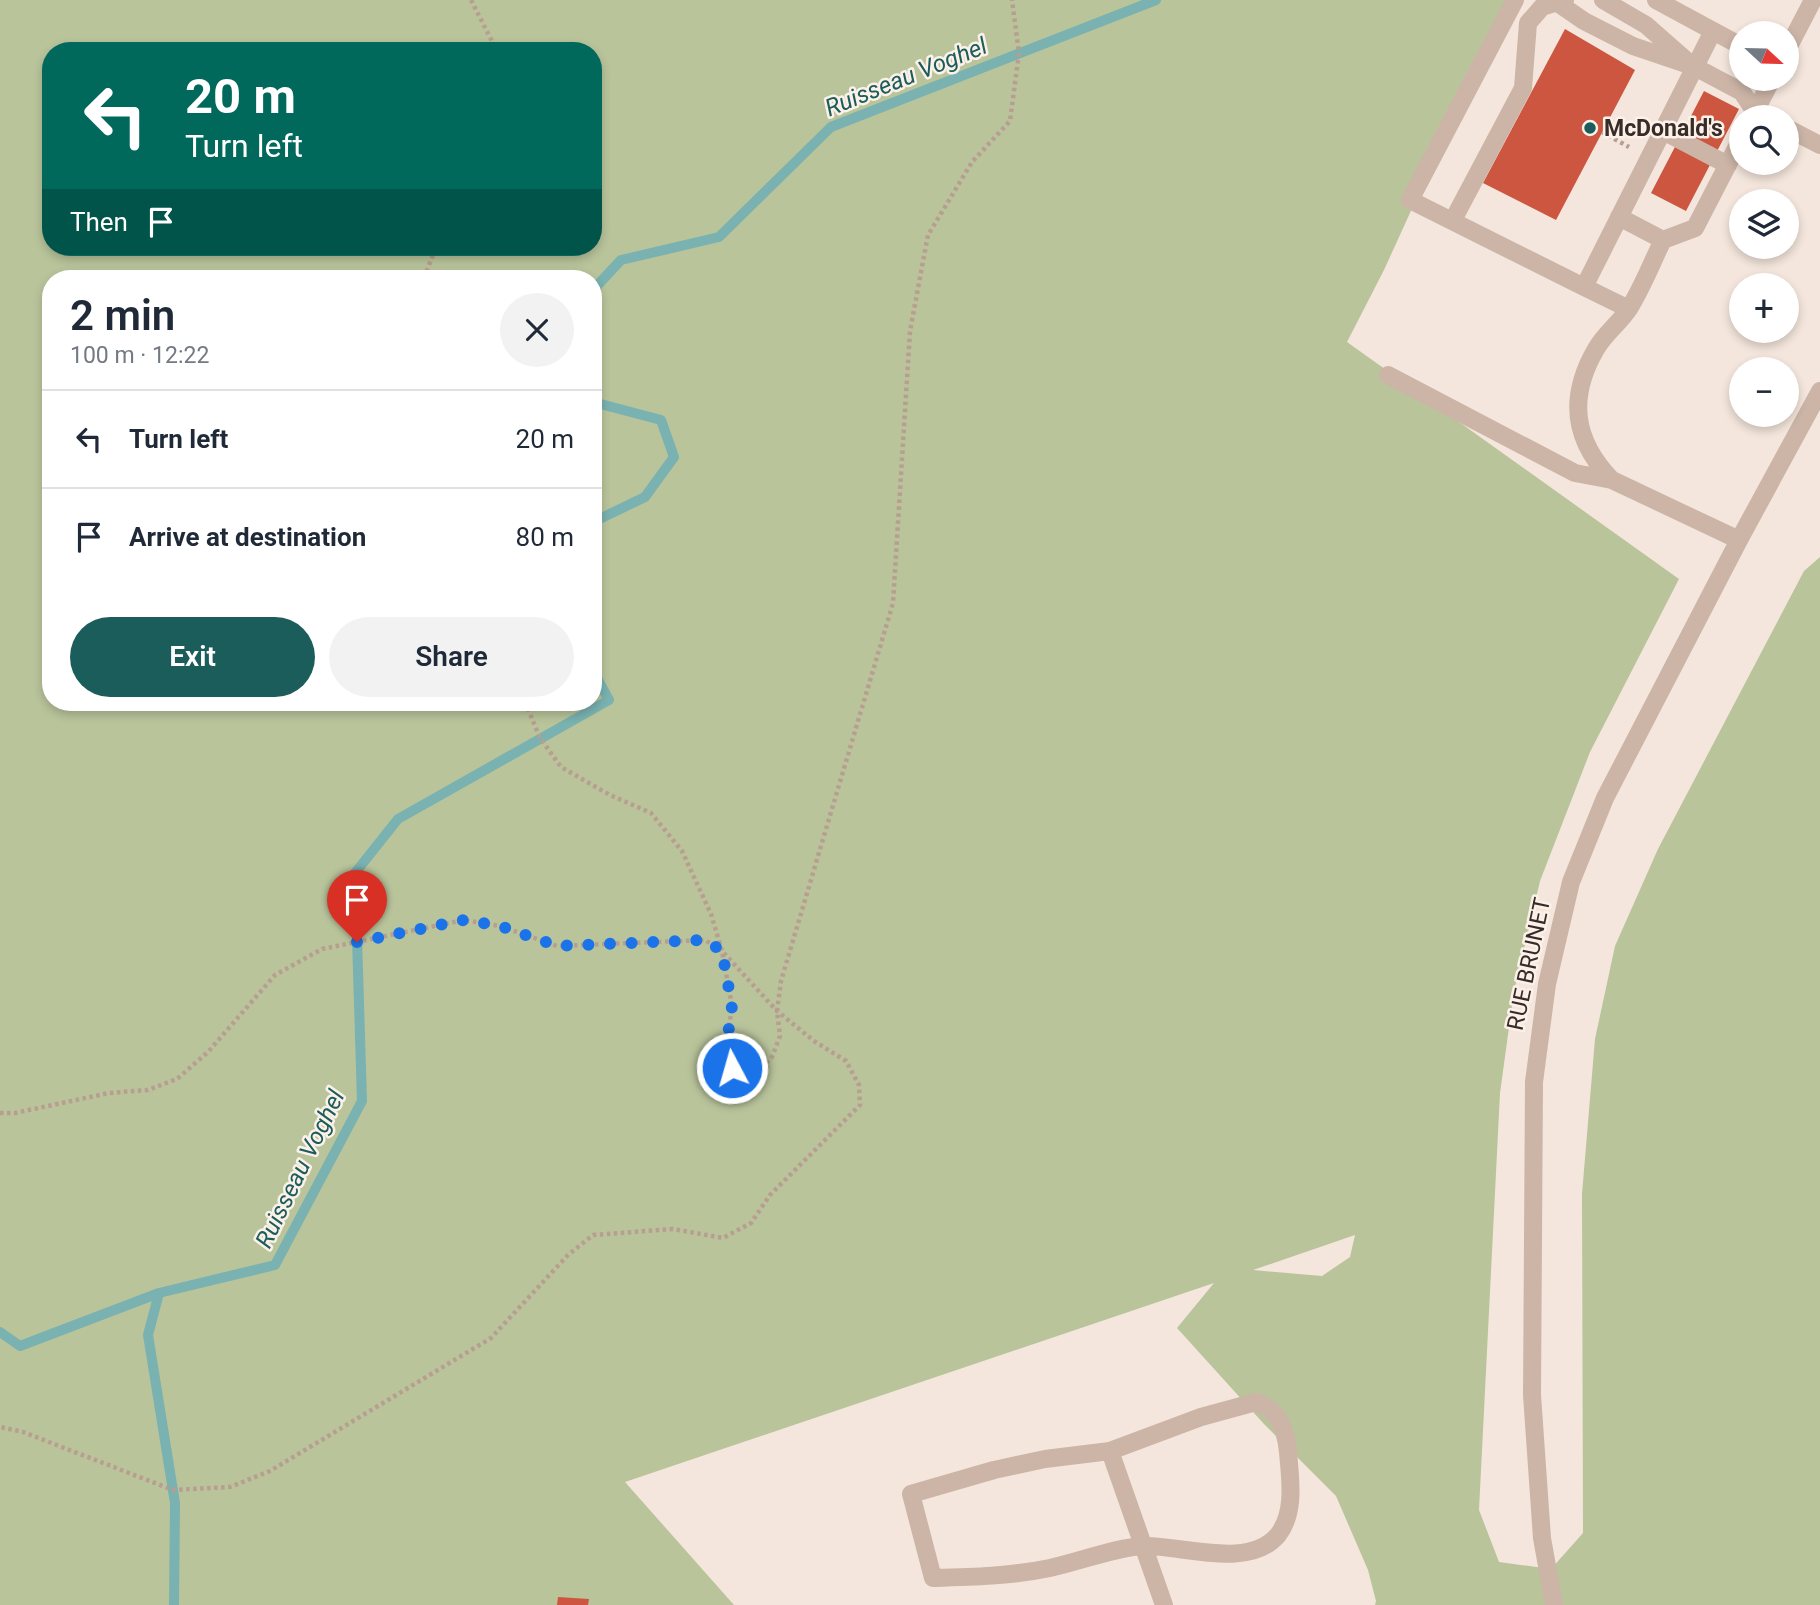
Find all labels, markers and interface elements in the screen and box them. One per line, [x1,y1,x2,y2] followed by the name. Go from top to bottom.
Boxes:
[1729,21,1799,91] north arrow
[1729,21,1799,427] map controls
[821,32,991,122] water label: Ruisseau Voghel
[185,68,296,125] text: 20 m
[70,70,161,161] icon: left
[1729,105,1799,175] button: search
[1604,115,1723,142] place label: McDonald's
[1582,120,1598,136] marker: McDonald's
[185,127,303,165] text: Turn left
[1729,189,1799,259] button: layers
[142,203,180,241] icon: arrive
[70,207,128,237] text: Then
[1729,273,1799,343] button: +
[70,291,175,340] text: 2 min
[500,293,574,367] button: close
[70,342,209,369] text: 100 m · 12:22
[1729,357,1799,427] button: −
[70,420,108,458] icon: left
[129,424,228,454] text: Turn left
[516,424,574,454] text: 20 m
[70,518,108,556] icon: arrive
[129,522,366,552] text: Arrive at destination
[516,522,574,552] text: 80 m
[70,617,315,697] button: Exit
[329,617,574,697] button: Share
[327,870,387,942] pin
[338,881,376,919] icon: arrive
[1502,895,1556,1033] street label: RUE BRUNET
[695,1031,769,1105] position arrow
[250,1085,350,1252] water label: Ruisseau Voghel

